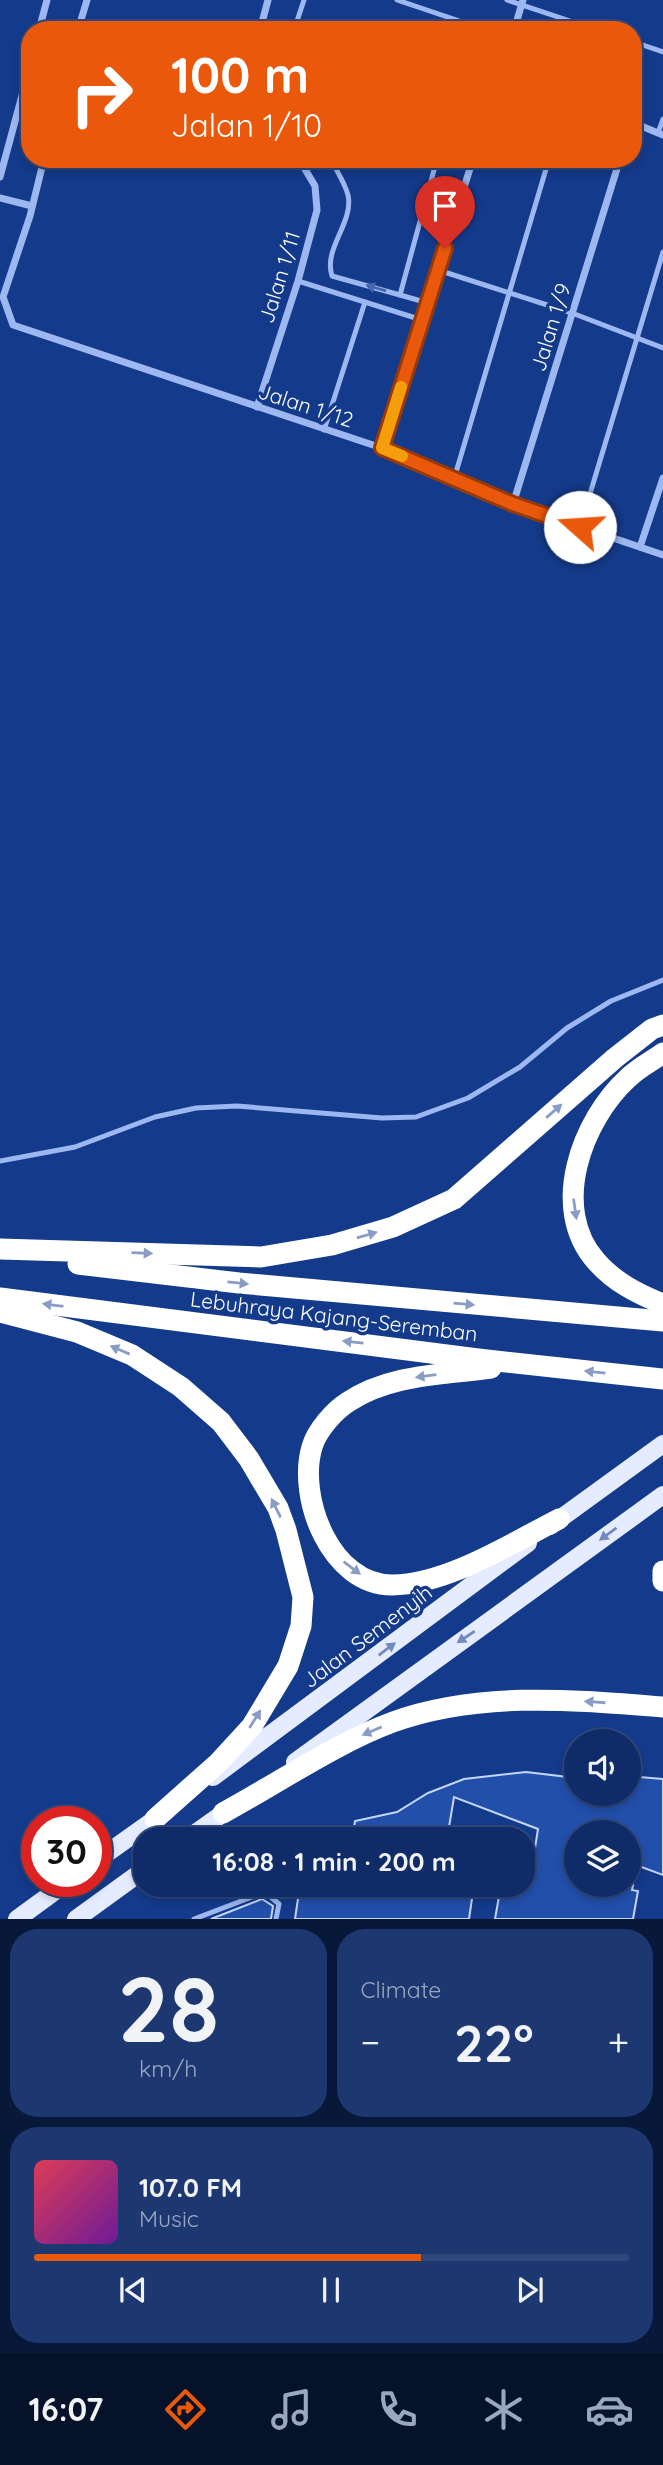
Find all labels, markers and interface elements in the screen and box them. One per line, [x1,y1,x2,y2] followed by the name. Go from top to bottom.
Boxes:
[171,44,309,105] text: 100 m
[56,49,147,140] icon: right
[171,105,322,145] text: Jalan 1/10
[415,176,475,248] pin
[426,187,464,225] icon: arrive
[253,228,305,326] street label: Jalan 1/11
[524,280,576,374] street label: Jalan 1/9
[365,283,386,293] one-way arrow
[255,377,357,433] street label: Jalan 1/12
[543,490,617,564] position arrow
[545,1103,563,1119] one-way arrow
[569,1198,580,1220] one-way arrow
[356,1229,378,1240] one-way arrow
[131,1248,153,1259] one-way arrow
[227,1278,249,1289] one-way arrow
[189,1285,479,1347] street label: Lebuhraya Kajang-Seremban
[42,1299,64,1310] one-way arrow
[454,1299,476,1310] one-way arrow
[341,1337,363,1348] one-way arrow
[109,1344,130,1355] one-way arrow
[584,1366,606,1377] one-way arrow
[415,1371,437,1382] one-way arrow
[271,1498,282,1518] one-way arrow
[598,1527,617,1541] one-way arrow
[343,1561,361,1575] one-way arrow
[297,1579,437,1693] street label: Jalan Semenyih
[457,1630,475,1644] one-way arrow
[378,1643,396,1657] one-way arrow
[584,1696,606,1707] one-way arrow
[249,1710,262,1729] one-way arrow
[361,1726,382,1737] one-way arrow
[564,1729,641,1897] map controls
[564,1729,641,1806] button: sound
[21,1806,112,1897] speed limit sign: 30
[564,1820,641,1897] button: layers
[212,1845,456,1878] text: 16:08 · 1 min · 200 m
[117,1951,219,2065] text: 28
[361,1975,441,2004] text: Climate
[454,2010,534,2075] text: 22°
[361,2018,380,2066] text: −
[608,2018,629,2066] text: +
[139,2054,197,2083] text: km/h
[139,2171,242,2204] text: 107.0 FM
[139,2204,199,2233] text: Music
[114,2271,152,2309] icon: previous
[312,2271,350,2309] icon: pause
[511,2271,549,2309] icon: next
[161,2385,210,2434] icon: directions
[267,2385,316,2434] icon: music
[373,2385,422,2434] icon: phone
[479,2385,528,2434] icon: climate
[585,2385,634,2434] icon: car
[29,2389,103,2429] text: 16:07

